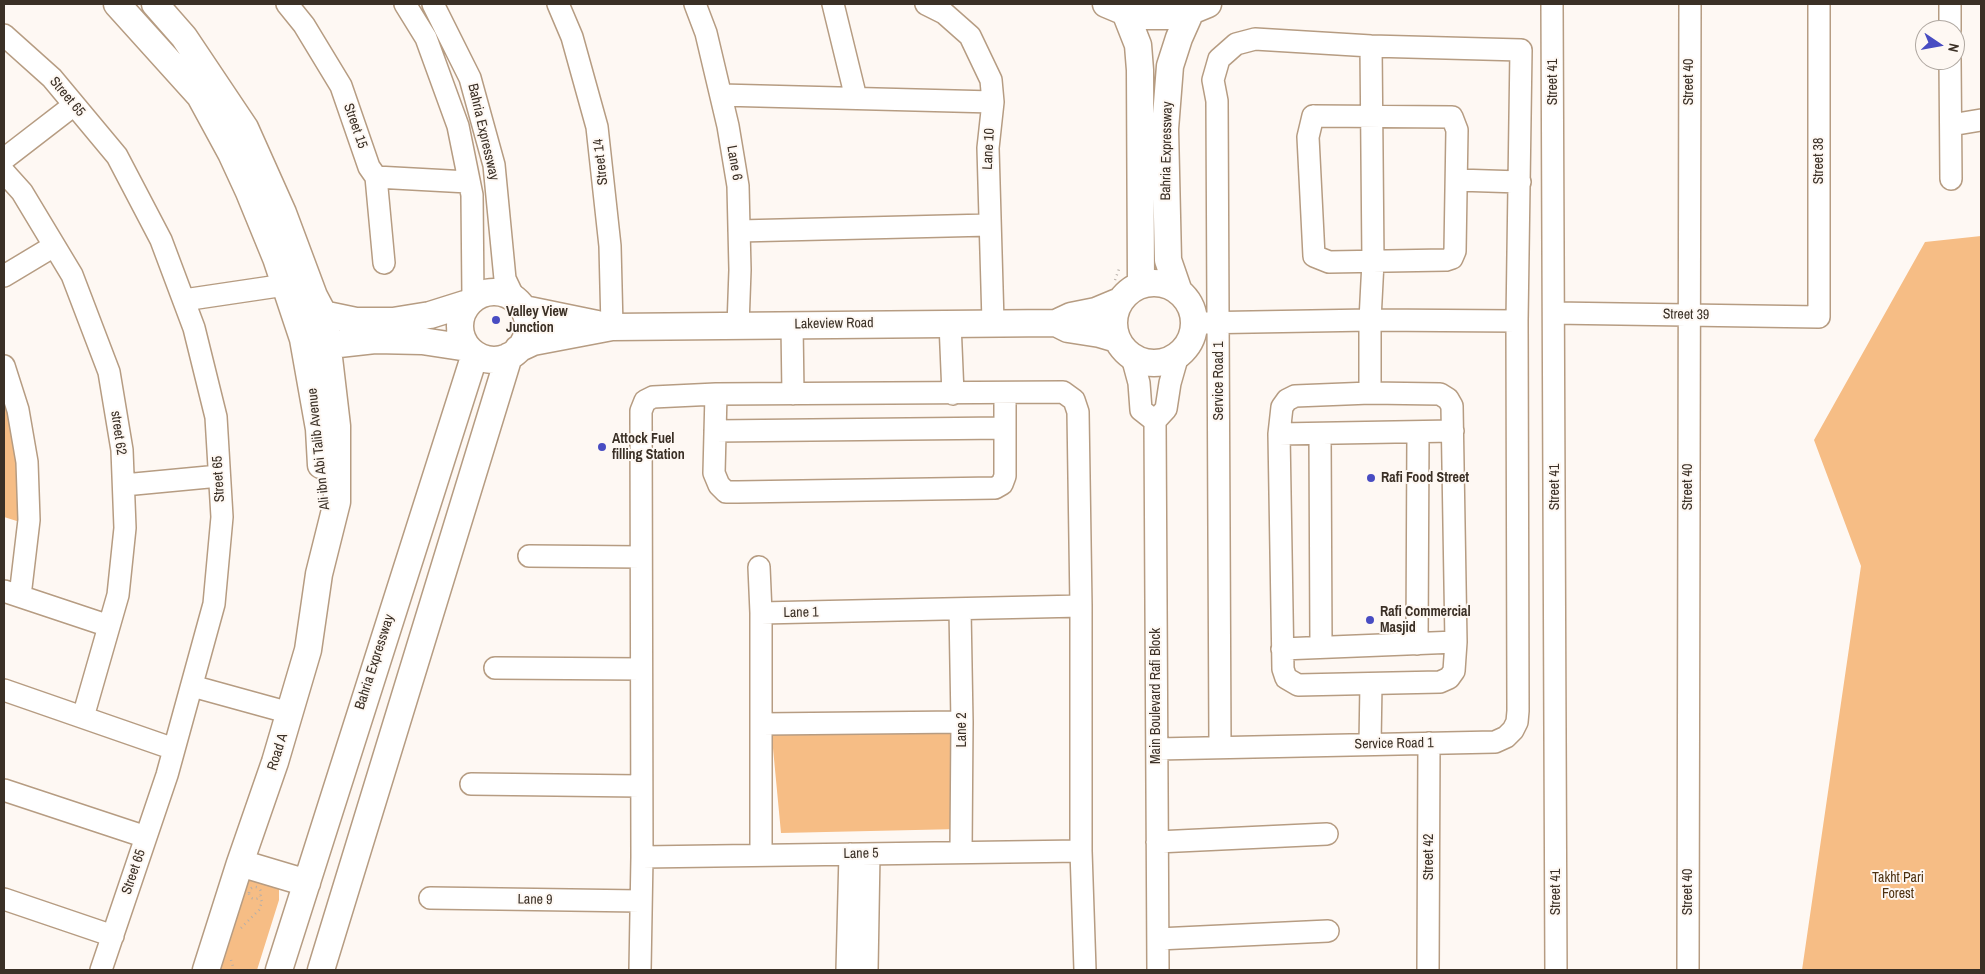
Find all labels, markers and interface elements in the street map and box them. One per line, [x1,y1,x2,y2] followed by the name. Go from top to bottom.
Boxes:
[1915,20,1965,70] north arrow
[1944,42,1963,54] text: N
[1545,59,1561,105] street label: Street 41
[1681,59,1697,105] street label: Street 40
[46,74,88,120] street label: Street 65
[464,82,502,182] street label: Bahria Expressway
[339,101,371,151] street label: Street 15
[1158,101,1176,201] street label: Bahria Expressway
[980,128,998,170] street label: Lane 10
[590,138,612,186] street label: Street 14
[1811,138,1827,184] street label: Street 38
[723,144,745,182] street label: Lane 6
[506,304,568,336] place label: Valley View Junction
[1663,306,1709,324] street label: Street 39
[490,314,502,326] marker: Valley View Junction
[794,315,874,333] street label: Lakeview Road
[1211,341,1227,421] street label: Service Road 1
[304,387,334,511] street label: Ali ibn Abi Talib Avenue
[107,410,129,456] street label: street 62
[612,431,685,464] place label: Attock Fuel filling Station
[596,441,608,453] marker: Attock Fuel filling Station
[209,455,229,503] street label: Street 65
[1547,464,1563,510] street label: Street 41
[1680,464,1696,510] street label: Street 40
[1381,470,1469,486] place label: Rafi Food Street
[1365,472,1377,484] marker: Rafi Food Street
[783,604,819,622] street label: Lane 1
[1380,604,1471,636] place label: Rafi Commercial Masjid
[352,612,398,712] street label: Bahria Expressway
[1364,614,1376,626] marker: Rafi Commercial Masjid
[1148,628,1164,764] street label: Main Boulevard Rafi Block
[954,712,970,748] street label: Lane 2
[264,731,292,773] street label: Road A
[1354,735,1434,753] street label: Service Road 1
[1421,834,1437,880] street label: Street 42
[843,845,879,863] street label: Lane 5
[118,847,150,897] street label: Street 65
[1548,869,1564,915] street label: Street 41
[1680,869,1696,915] street label: Street 40
[1872,870,1924,902] park label: Takht Pari Forest
[517,891,553,909] street label: Lane 9

